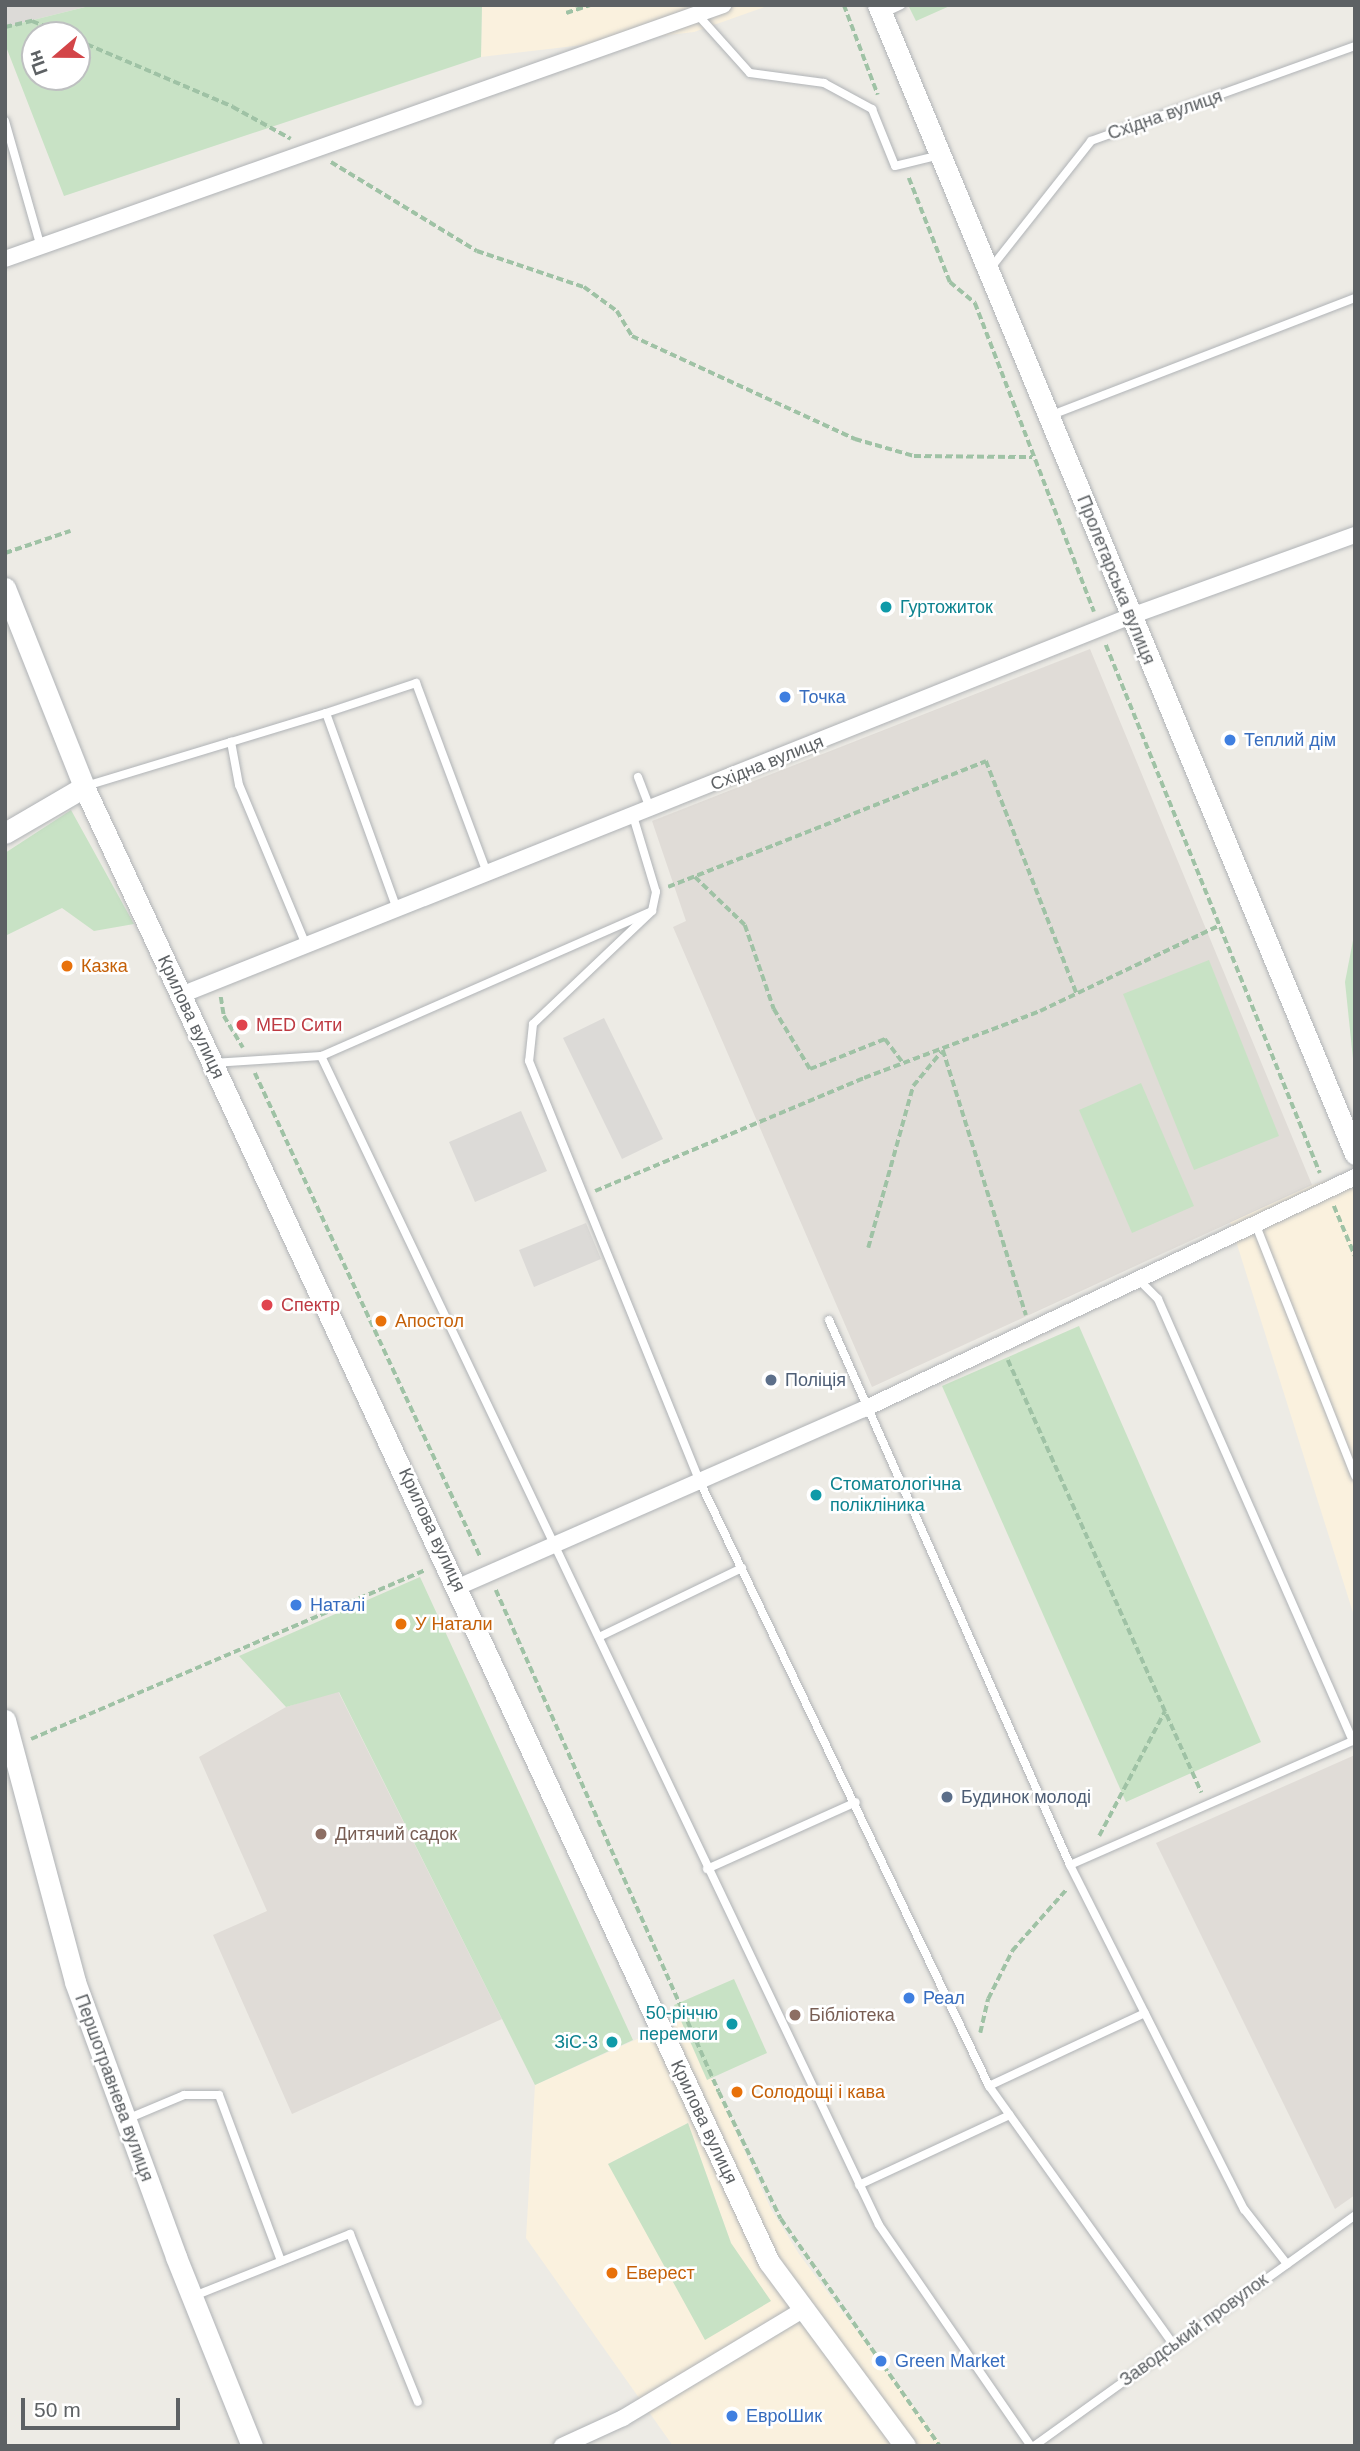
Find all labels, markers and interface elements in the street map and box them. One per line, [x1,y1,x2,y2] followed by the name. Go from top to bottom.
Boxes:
[21,21,91,91] north arrow
[24,47,52,78] text: Пн
[1105,85,1225,145] street label: Східна вулиця
[1072,492,1160,668] street label: Пролетарська вулиця
[900,596,993,618] place label: Гуртожиток
[878,599,894,615] marker: Гуртожиток
[799,686,846,708] place label: Точка
[777,689,793,705] marker: Точка
[1244,729,1336,751] place label: Теплий дім
[707,731,827,795] street label: Східна вулиця
[1222,732,1238,748] marker: Теплий дім
[153,952,229,1082] street label: Крилова вулиця
[81,955,128,977] place label: Казка
[59,958,75,974] marker: Казка
[256,1014,342,1036] place label: MED Сити
[234,1017,250,1033] marker: MED Сити
[281,1294,340,1316] place label: Спектр
[259,1297,275,1313] marker: Спектр
[395,1310,464,1332] place label: Апостол
[373,1313,389,1329] marker: Апостол
[785,1369,846,1391] place label: Поліція
[763,1372,779,1388] marker: Поліція
[394,1465,470,1595] street label: Крилова вулиця
[830,1474,961,1516] place label: Стоматологічна полікліника
[808,1487,824,1503] marker: Стоматологічна полікліника
[310,1594,365,1616] place label: Наталі
[288,1597,304,1613] marker: Наталі
[415,1613,493,1635] place label: У Натали
[393,1616,409,1632] marker: У Натали
[961,1786,1091,1808] place label: Будинок молоді
[939,1789,955,1805] marker: Будинок молоді
[335,1823,457,1845] place label: Дитячий садок
[313,1826,329,1842] marker: Дитячий садок
[923,1987,965,2009] place label: Реал
[901,1990,917,2006] marker: Реал
[70,1991,158,2185] street label: Першотравнева вулиця
[639,2003,718,2046] place label: 50-річчю перемоги
[809,2004,895,2026] place label: Бібліотека
[787,2007,803,2023] marker: Бібліотека
[724,2016,740,2032] marker: 50-річчю перемоги
[554,2031,598,2053] place label: ЗіС-3
[604,2034,620,2050] marker: ЗіС-3
[666,2057,742,2187] street label: Крилова вулиця
[751,2081,885,2103] place label: Солодощі і кава
[729,2084,745,2100] marker: Солодощі і кава
[626,2262,695,2284] place label: Еверест
[604,2265,620,2281] marker: Еверест
[1116,2269,1272,2391] street label: Заводський провулок
[895,2350,1005,2372] place label: Green Market
[873,2353,889,2369] marker: Green Market
[24,2384,184,2428] scale bar
[34,2398,81,2421] text: 50 m
[746,2405,822,2427] place label: ЕвроШик
[724,2408,740,2424] marker: ЕвроШик

